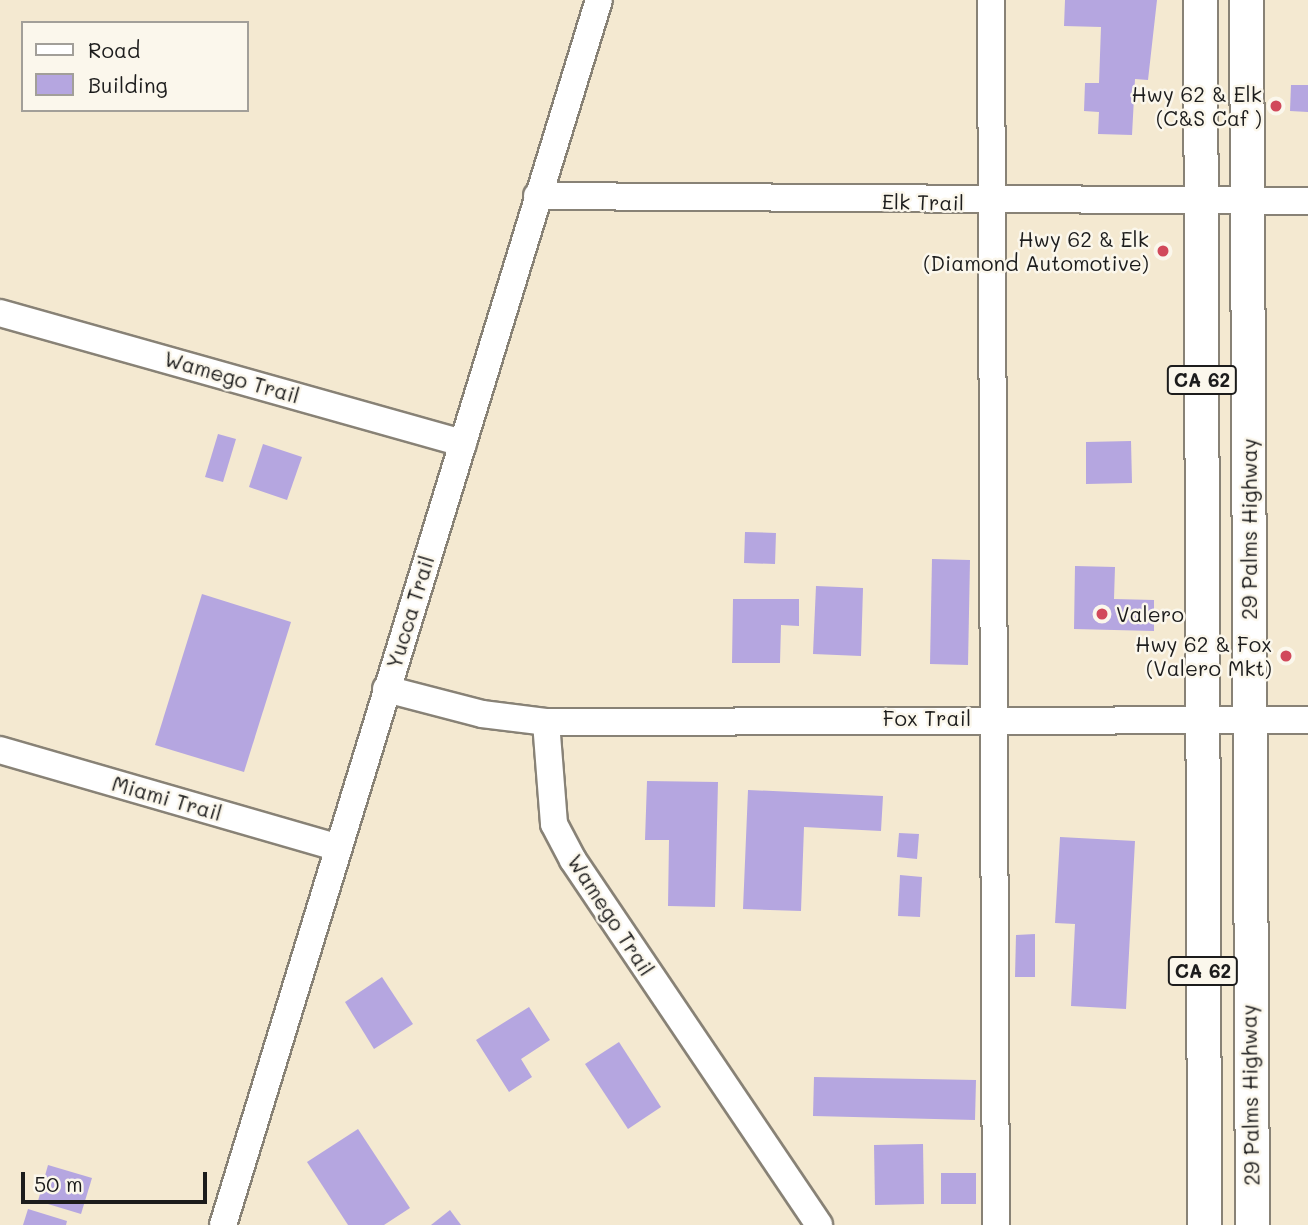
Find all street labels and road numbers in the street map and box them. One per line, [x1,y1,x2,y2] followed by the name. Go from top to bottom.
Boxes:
[882,189,964,215] street label: Elk Trail
[161,346,303,408] street label: Wamego Trail
[1165,364,1239,396] road number: CA 62
[1236,438,1262,620] street label: 29 Palms Highway
[381,552,439,672] street label: Yucca Trail
[883,705,971,731] street label: Fox Trail
[109,770,225,826] street label: Miami Trail
[562,850,660,980] street label: Wamego Trail
[1166,956,1240,987] road number: CA 62
[1236,1004,1264,1186] street label: 29 Palms Highway

